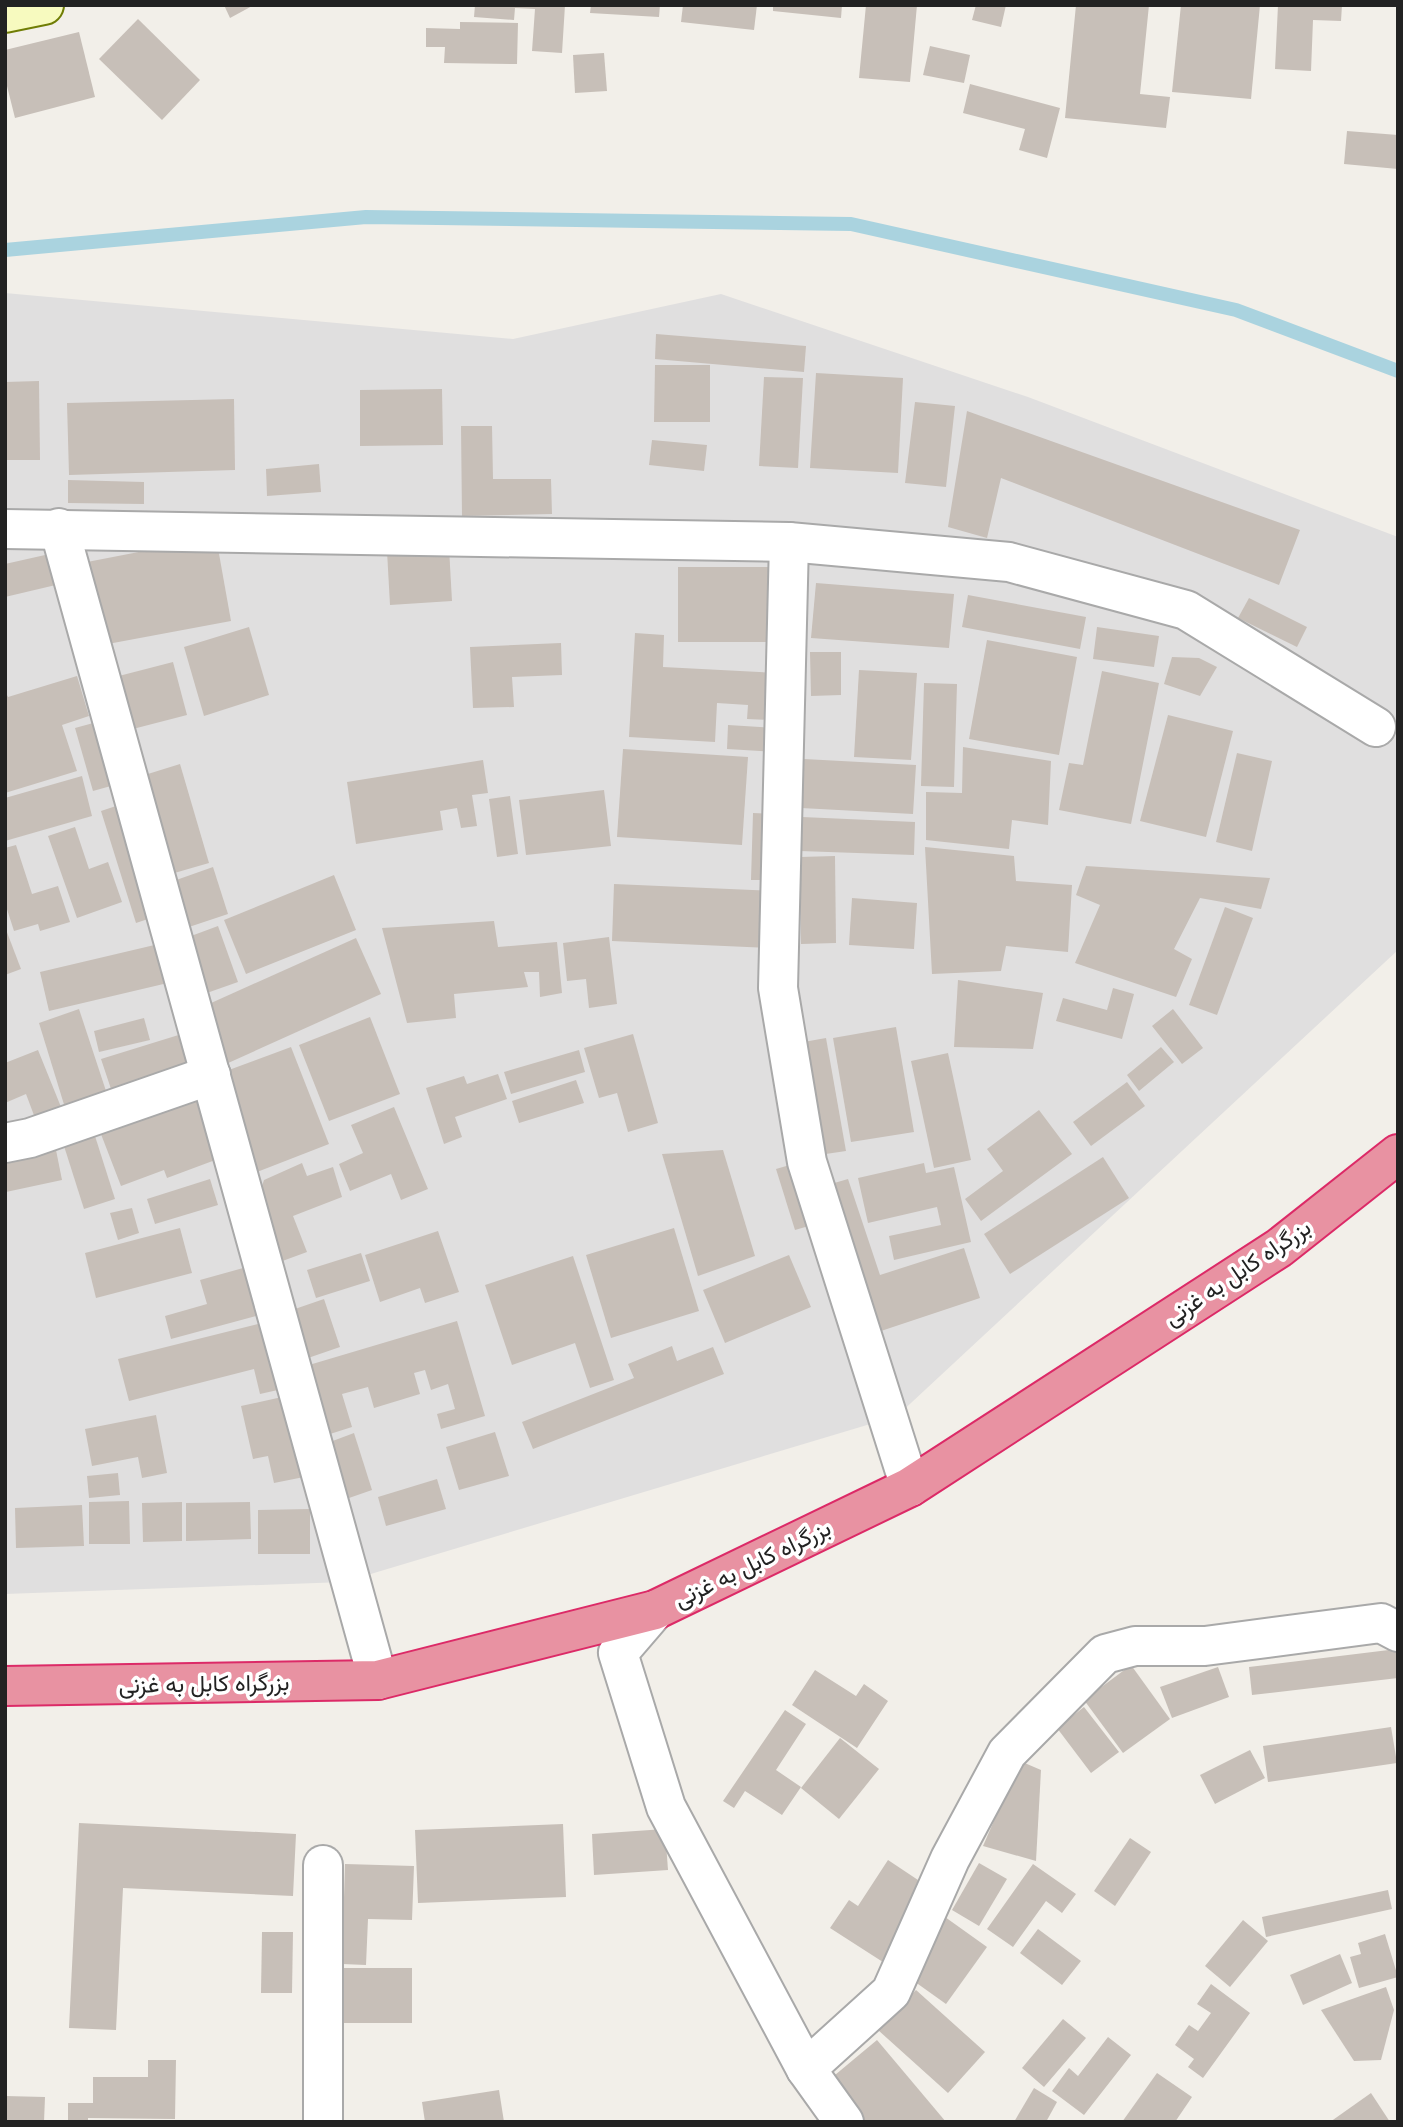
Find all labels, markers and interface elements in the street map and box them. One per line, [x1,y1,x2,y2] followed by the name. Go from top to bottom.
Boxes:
[1158,1212,1317,1333] street label: بزرگراه کابل به غزنی
[669,1512,836,1614] street label: بزرگراه کابل به غزنی
[118,1667,290,1700] street label: بزرگراه کابل به غزنی

